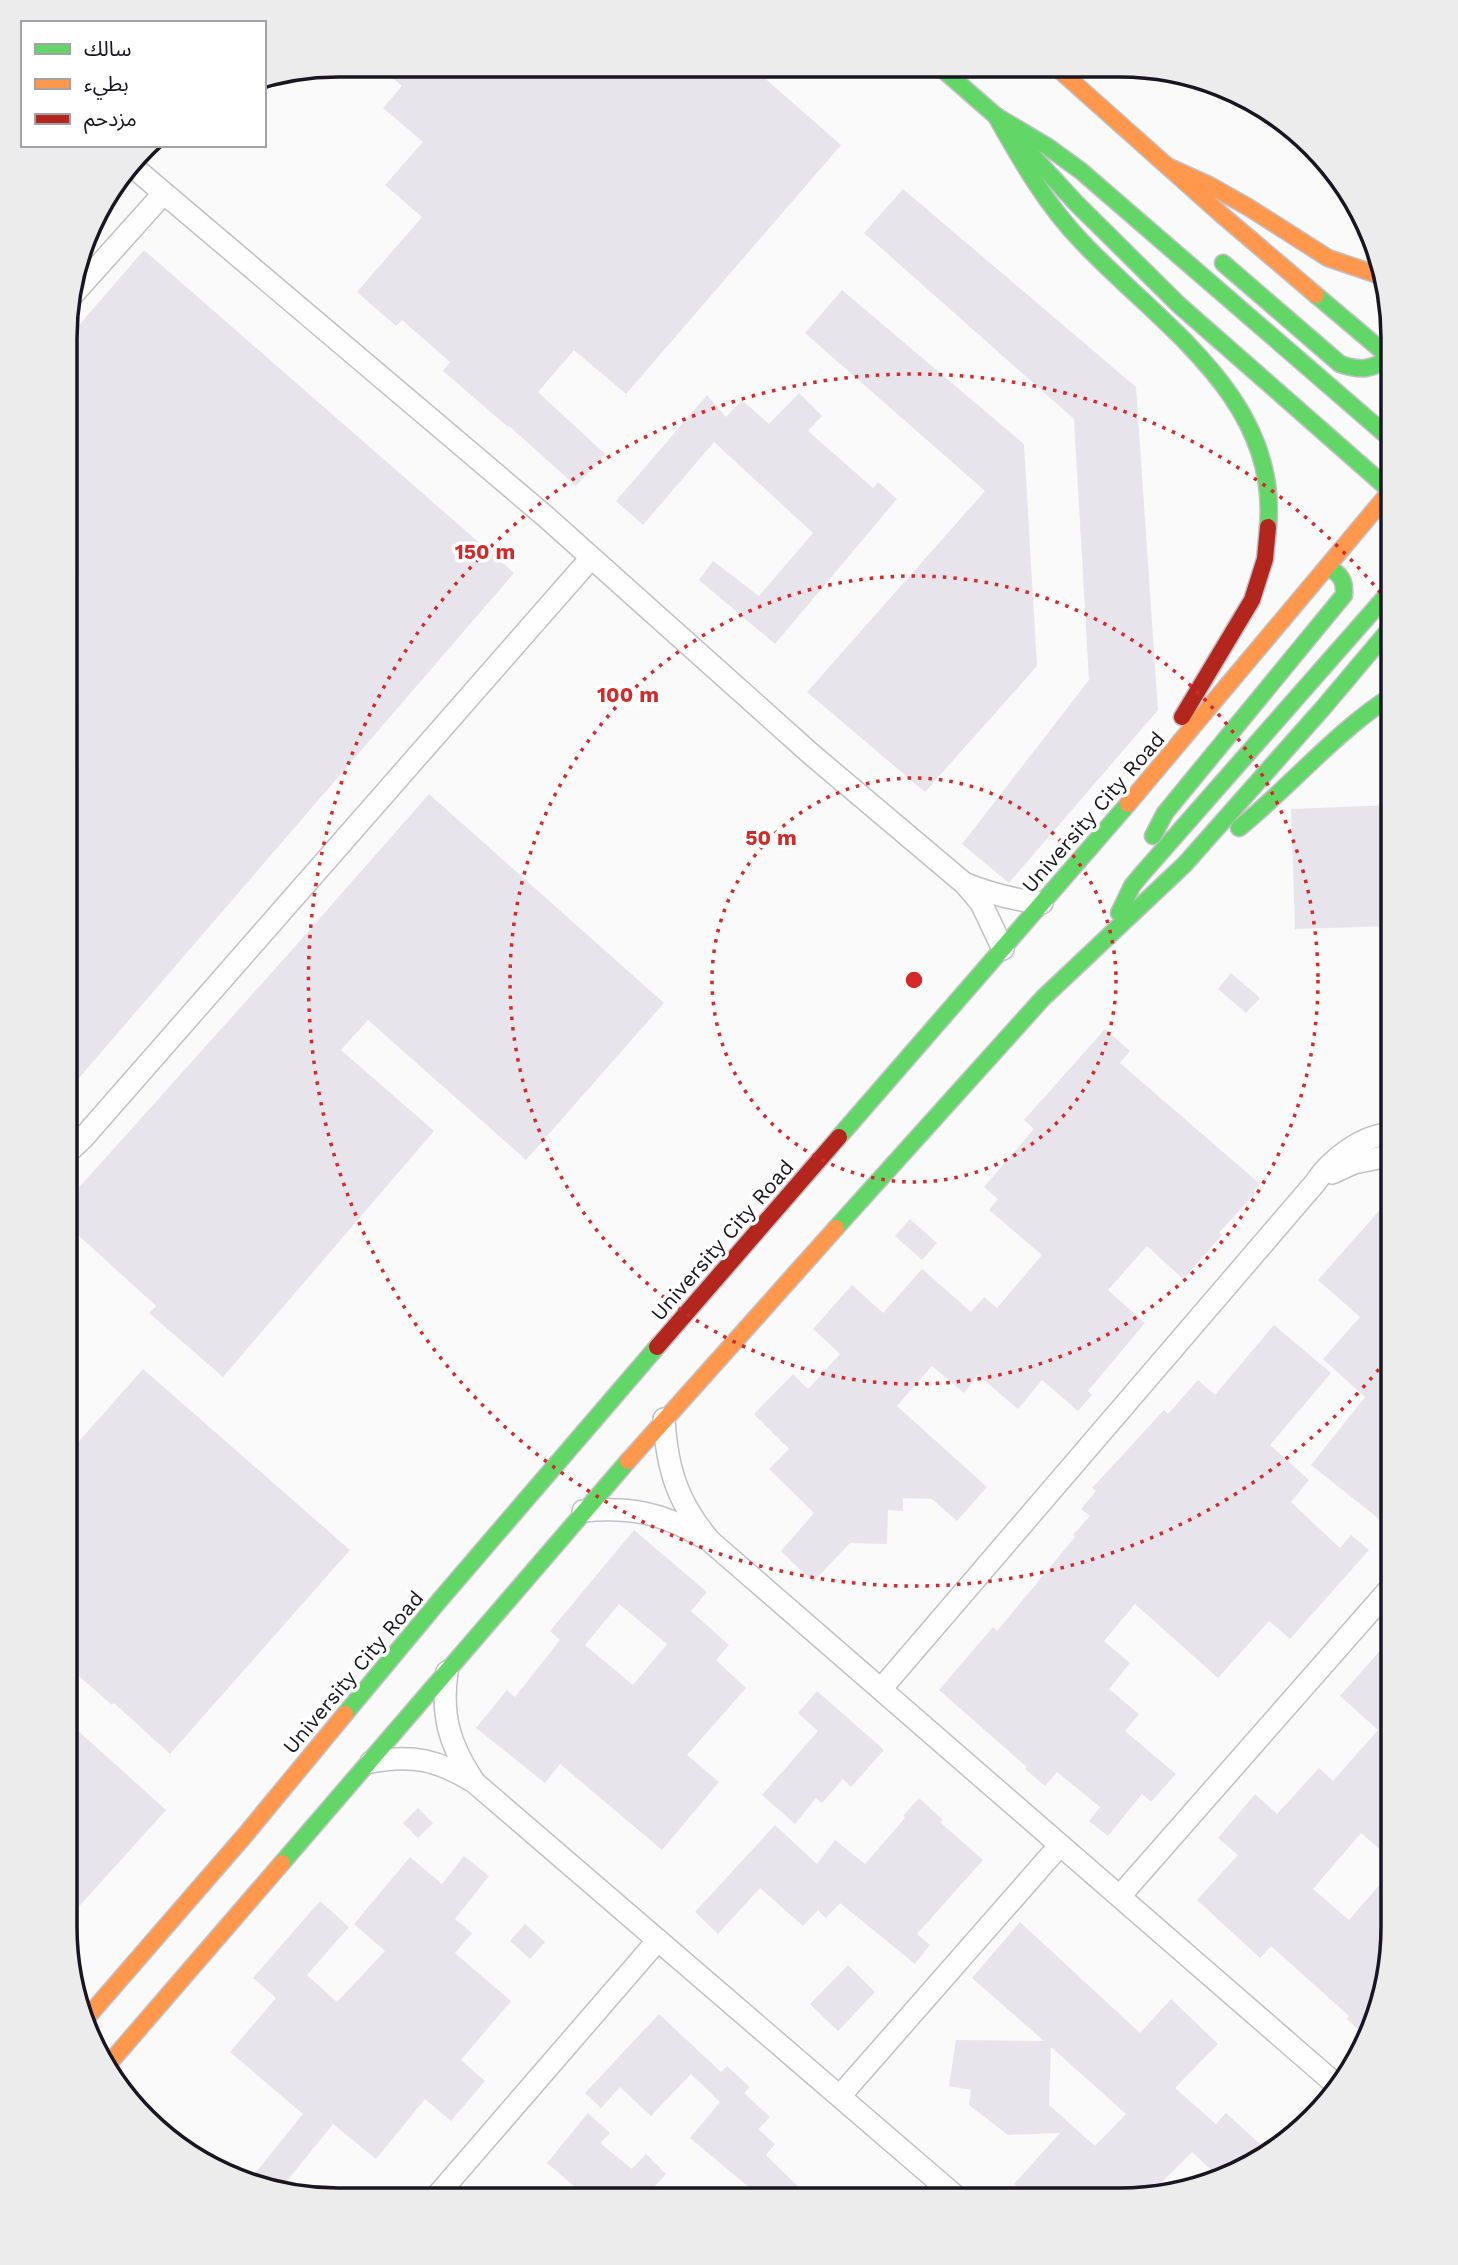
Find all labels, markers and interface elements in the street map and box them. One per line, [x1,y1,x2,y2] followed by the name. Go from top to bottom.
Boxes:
[21,21,266,147] legend
[84,36,131,61] text: سالك
[84,71,129,100] text: بطيء
[84,106,137,134] text: مزدحم
[455,539,515,564] text: 150 m
[597,682,659,707] text: 100 m
[1016,726,1170,898] street label: University City Road
[745,825,797,850] text: 50 m
[902,968,926,992] centre of rings
[645,1154,799,1326] street label: University City Road
[278,1585,428,1759] street label: University City Road

